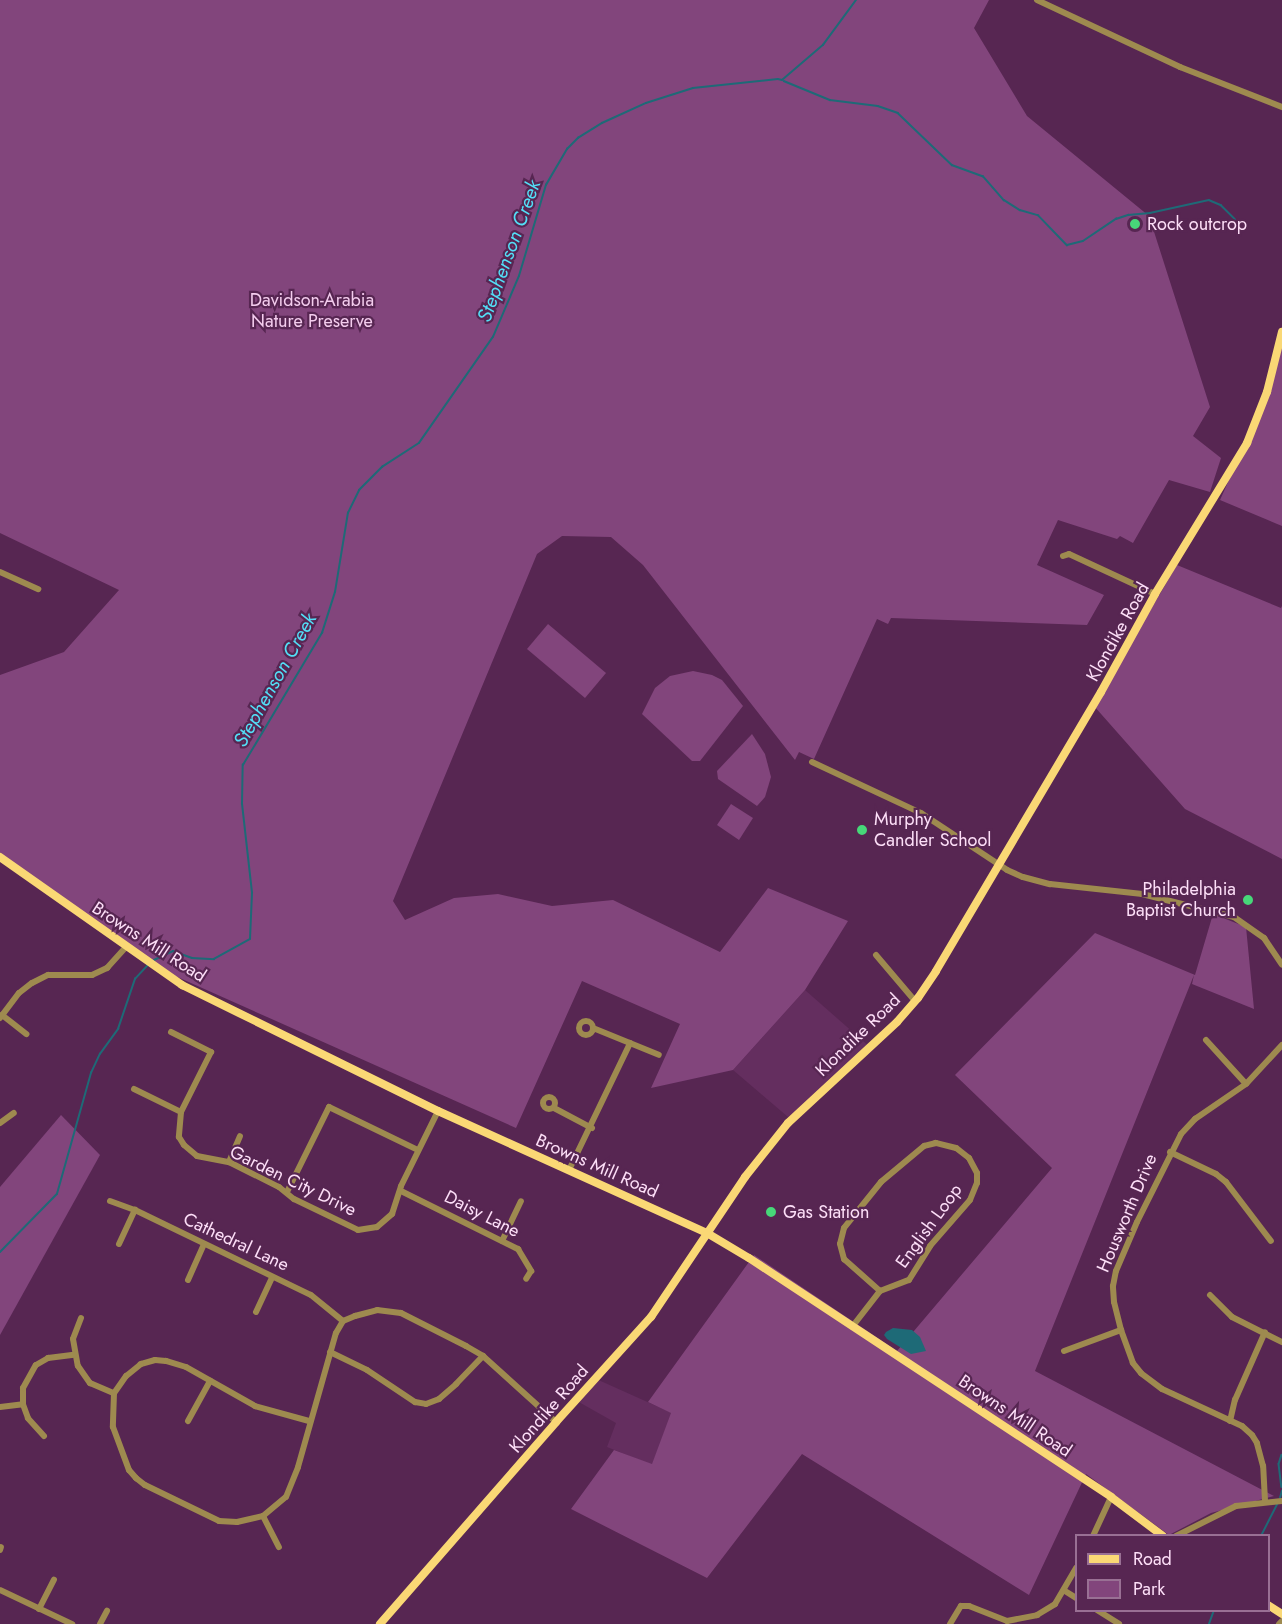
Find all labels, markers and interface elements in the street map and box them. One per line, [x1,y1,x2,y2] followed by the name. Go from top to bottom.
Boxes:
[472,177,546,325] water label: Stephenson Creek
[1147,213,1247,235] place label: Rock outcrop
[1128,217,1142,231] marker: Rock outcrop
[250,290,374,332] park label: Davidson-Arabia Nature Preserve
[1082,579,1154,685] street label: Klondike Road
[228,609,322,751] water label: Stephenson Creek
[874,809,991,852] place label: Murphy Candler School
[855,823,869,837] marker: Murphy Candler School
[1126,879,1236,922] place label: Philadelphia Baptist Church
[1241,893,1255,907] marker: Philadelphia Baptist Church
[88,897,210,987] street label: Browns Mill Road
[811,989,905,1081] street label: Klondike Road
[532,1129,662,1203] street label: Browns Mill Road
[226,1141,360,1221] street label: Garden City Drive
[1092,1151,1162,1275] street label: Housworth Drive
[891,1180,967,1272] street label: English Loop
[441,1186,523,1242] street label: Daisy Lane
[783,1201,869,1223] place label: Gas Station
[764,1205,778,1219] marker: Gas Station
[180,1208,292,1276] street label: Cathedral Lane
[505,1361,593,1457] street label: Klondike Road
[954,1370,1076,1462] street label: Browns Mill Road
[1075,1534,1270,1612] legend
[1133,1546,1172,1572] text: Road
[1133,1576,1165,1602] text: Park

